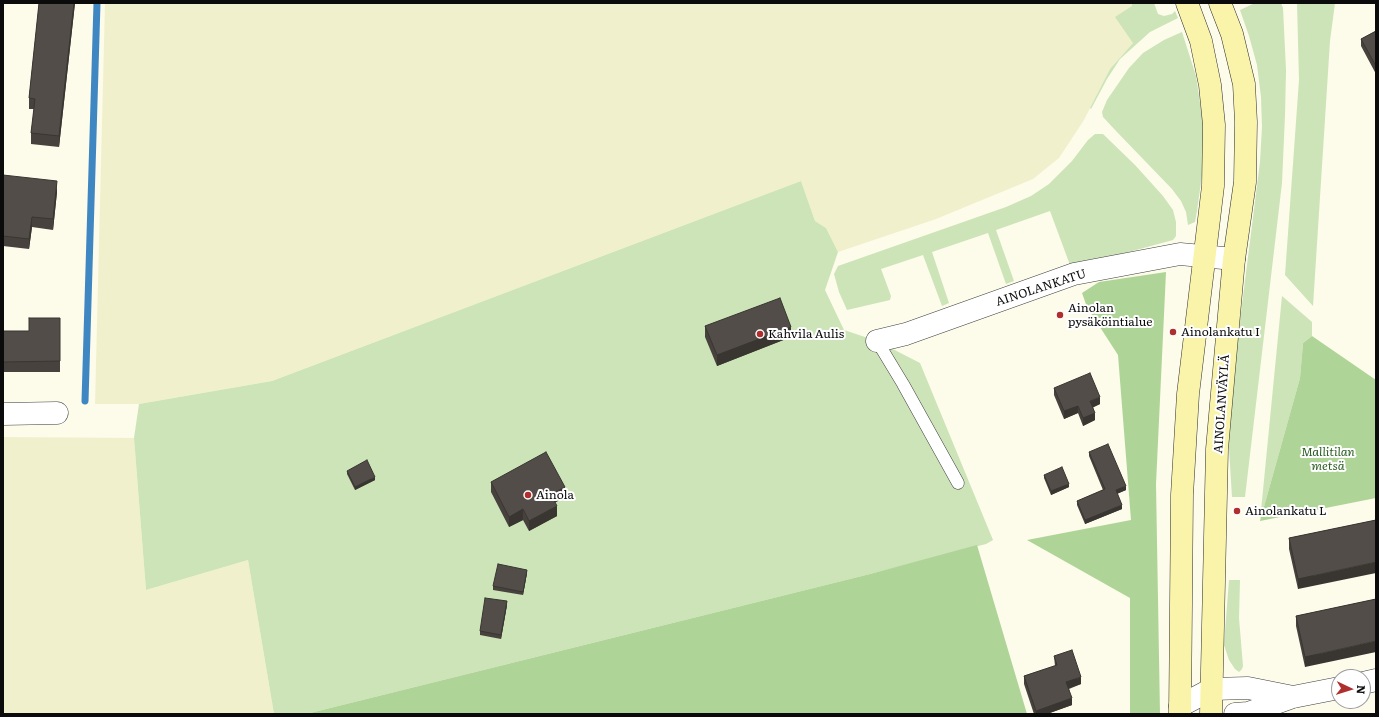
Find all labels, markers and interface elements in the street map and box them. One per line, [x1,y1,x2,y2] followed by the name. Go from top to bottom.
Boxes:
[994,267,1088,309] street label: AINOLANKATU
[1068,301,1153,329] place label: Ainolan pysäköintialue
[1055,310,1065,320] marker: Ainolan pysäköintialue
[1181,325,1260,339] place label: Ainolankatu I
[768,327,844,341] place label: Kahvila Aulis
[1168,327,1178,337] marker: Ainolankatu I
[755,329,765,339] marker: Kahvila Aulis
[1211,354,1233,454] street label: AINOLANVÄYLÄ
[1301,445,1355,473] park label: Mallitilan metsä
[536,488,574,502] place label: Ainola
[523,490,533,500] marker: Ainola
[1245,504,1327,518] place label: Ainolankatu L
[1232,506,1242,516] marker: Ainolankatu L
[1331,669,1371,709] north arrow
[1354,685,1370,695] text: N

